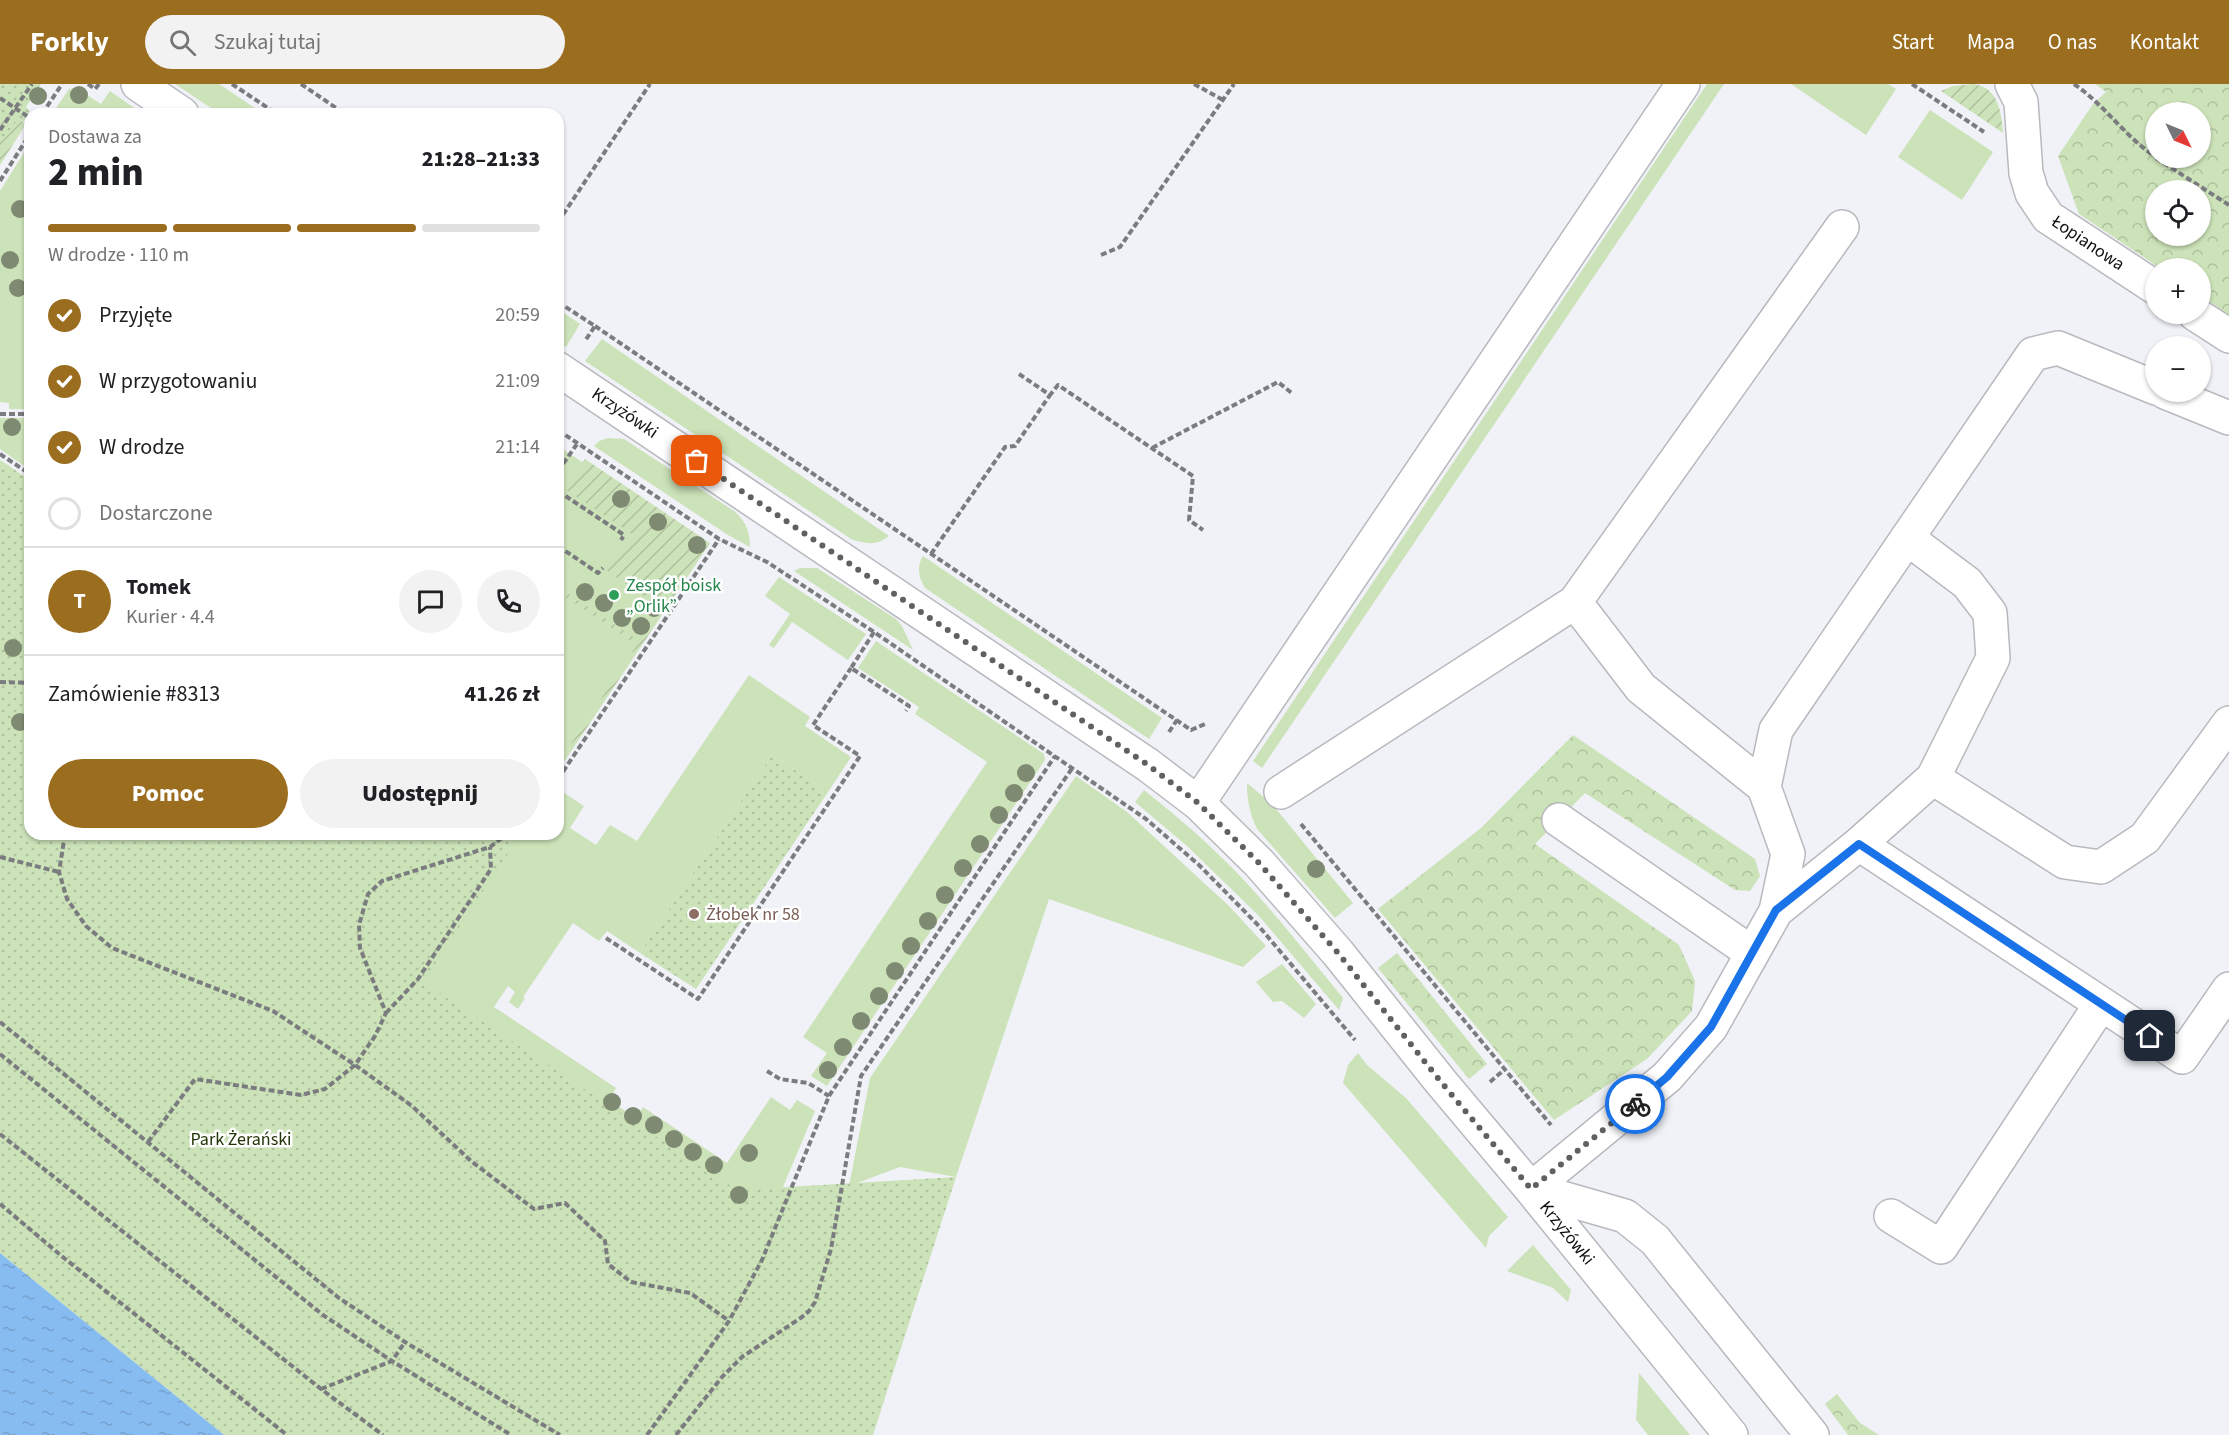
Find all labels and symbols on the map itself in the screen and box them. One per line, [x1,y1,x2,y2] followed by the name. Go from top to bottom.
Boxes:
[2145,102,2211,168] north arrow
[2046,209,2130,277] street label: Łopianowa
[587,381,663,445] street label: Krzyżówki
[671,435,722,486] pin
[626,573,721,619] place label: Zespół boisk „Orlik”
[607,588,621,602] marker: Zespół boisk „Orlik”
[706,902,800,927] place label: Żłobek nr 58
[687,907,701,921] marker: Żłobek nr 58
[2124,1010,2175,1061] pin
[1605,1074,1665,1134] courier
[190,1127,292,1152] park label: Park Żerański
[1533,1196,1601,1270] street label: Krzyżówki

